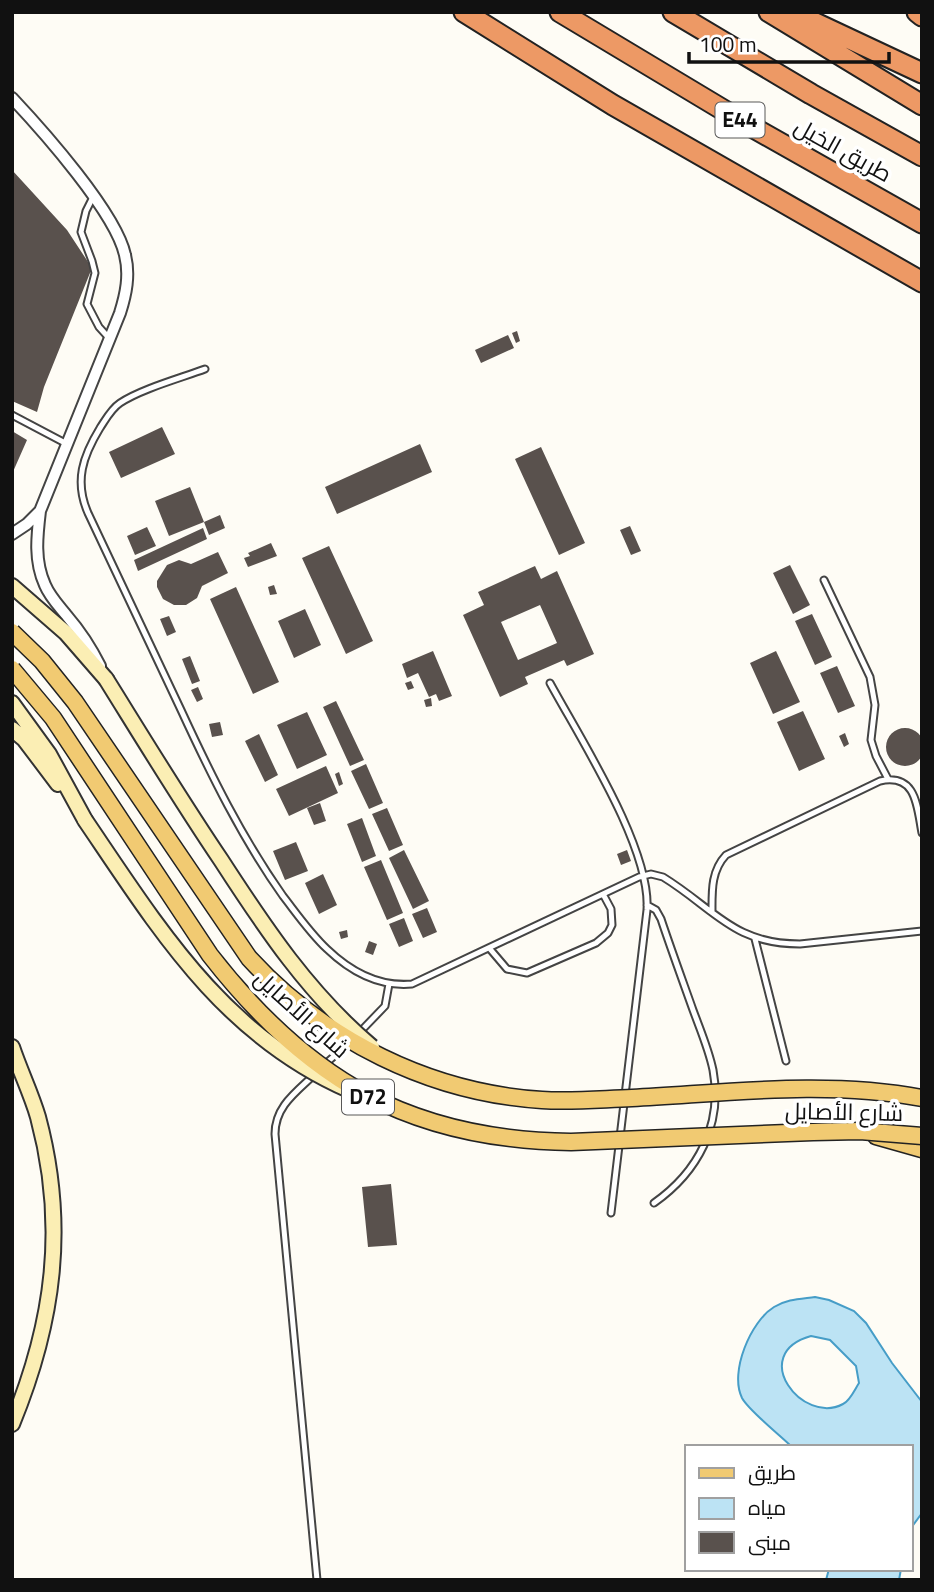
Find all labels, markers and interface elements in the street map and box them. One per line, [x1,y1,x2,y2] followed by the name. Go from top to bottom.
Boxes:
[689,21,888,65] scale bar
[699,25,756,64] text: 100 m
[716,102,764,138] road number: E44
[786,105,900,194] street label: طريق الخيل
[244,958,361,1069] street label: شارع الأصايل
[342,1080,394,1114] road number: D72
[784,1089,904,1134] street label: شارع الأصايل
[685,1445,913,1571] legend
[748,1453,796,1492] text: طريق
[748,1488,786,1527] text: مياه
[748,1523,791,1562] text: مبنى

